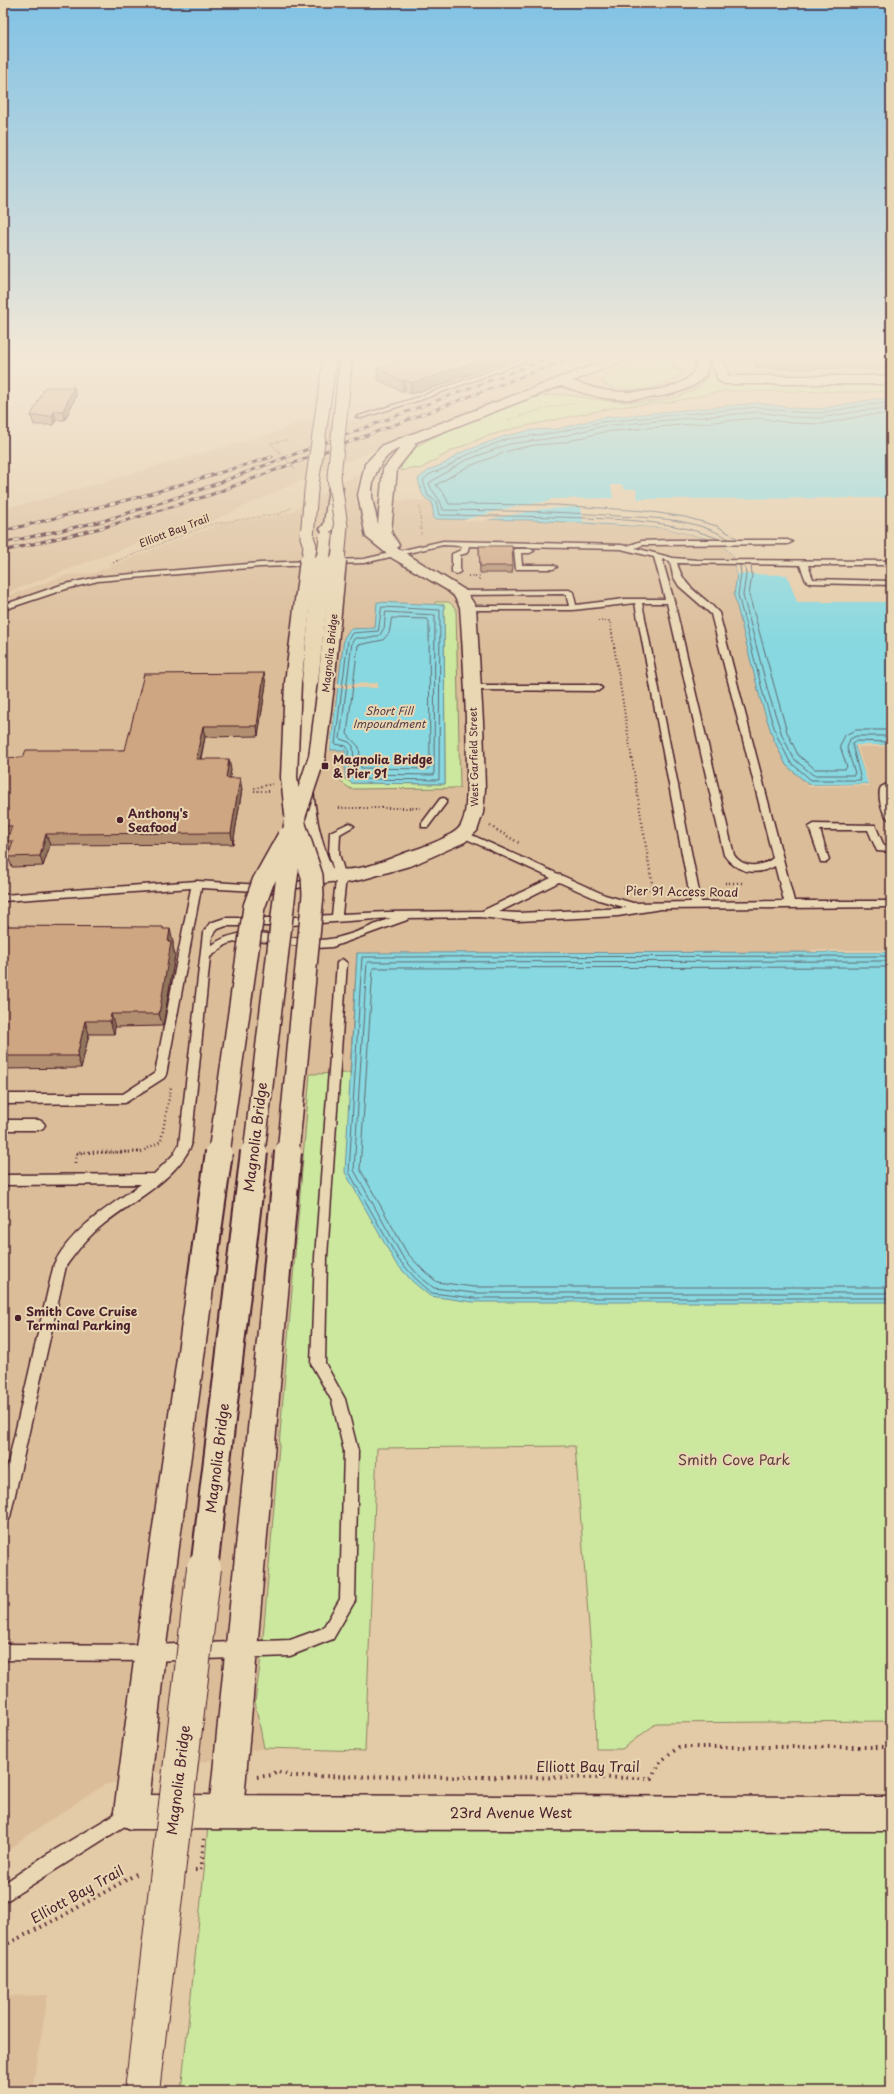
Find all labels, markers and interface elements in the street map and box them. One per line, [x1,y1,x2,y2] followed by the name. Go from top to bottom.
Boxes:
[137,510,211,550] street label: Elliott Bay Trail
[317,613,341,693] street label: Magnolia Bridge
[353,702,427,732] water label: Short Fill Impoundment
[465,707,481,807] street label: West Garfield Street
[333,750,433,782] place label: Magnolia Bridge & Pier 91
[320,761,330,771] marker: Magnolia Bridge & Pier 91
[128,804,188,836] place label: Anthony's Seafood
[115,815,125,825] marker: Anthony's Seafood
[626,881,738,901] street label: Pier 91 Access Road
[238,1081,272,1193] street label: Magnolia Bridge
[26,1302,138,1334] place label: Smith Cove Cruise Terminal Parking
[13,1313,23,1323] marker: Smith Cove Cruise Terminal Parking
[200,1402,234,1514] street label: Magnolia Bridge
[678,1449,791,1470] park label: Smith Cove Park
[161,1724,195,1836] street label: Magnolia Bridge
[536,1756,640,1777] street label: Elliott Bay Trail
[450,1802,573,1823] street label: 23rd Avenue West
[27,1860,127,1928] street label: Elliott Bay Trail

